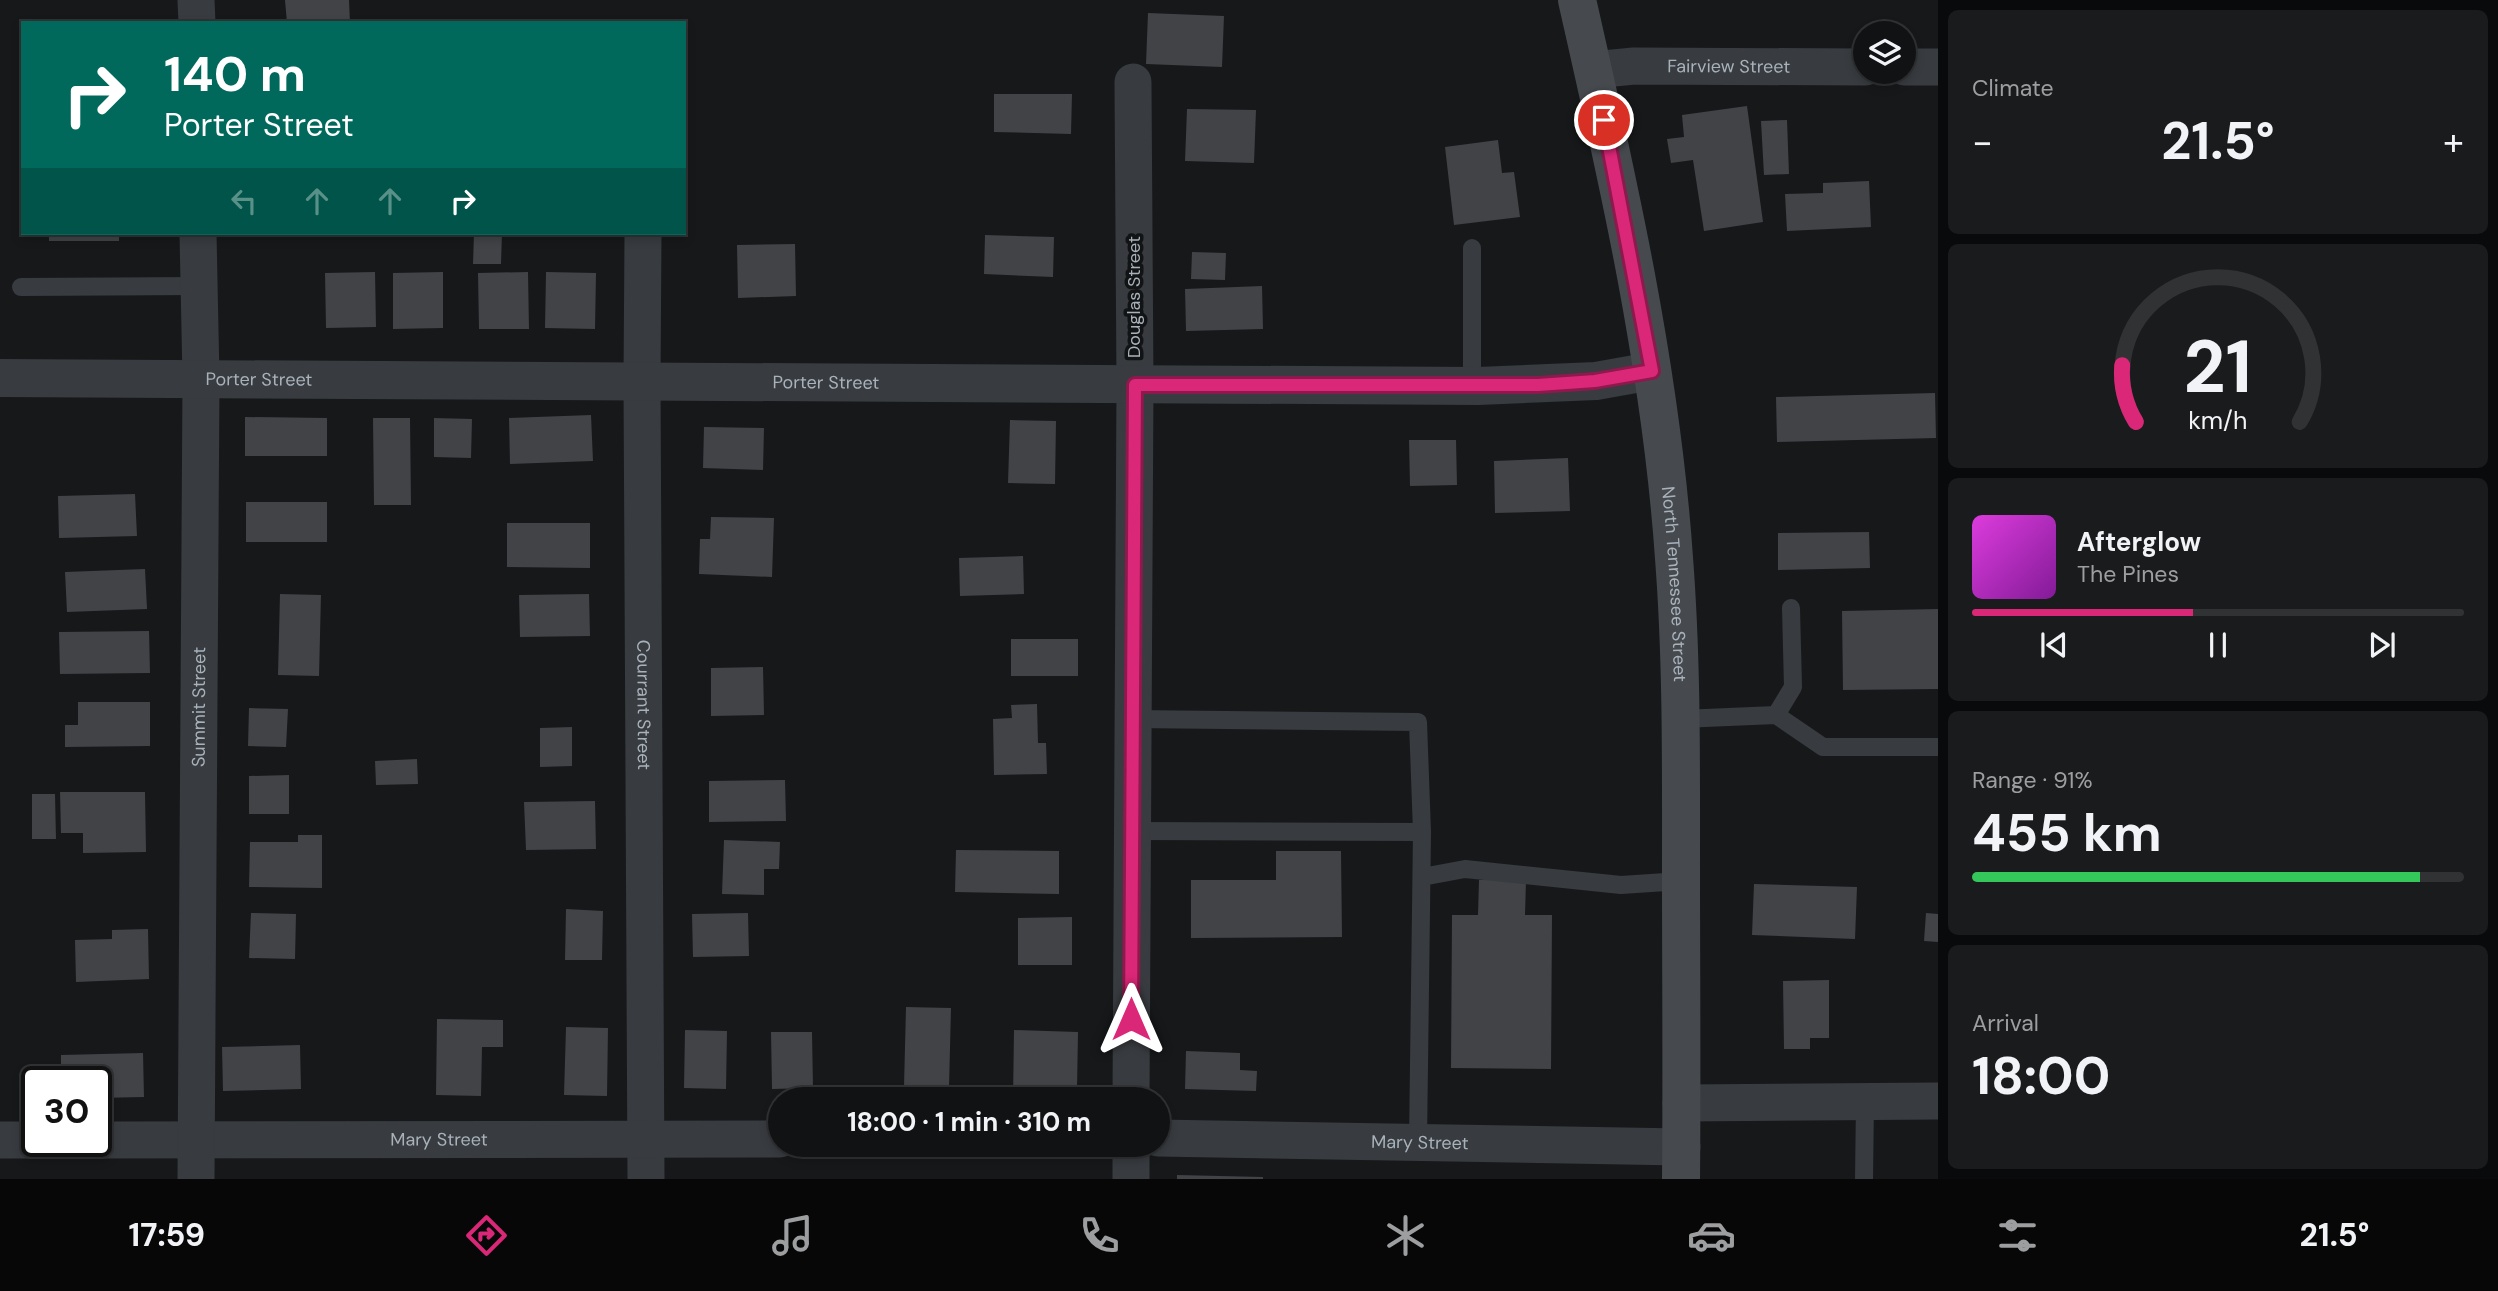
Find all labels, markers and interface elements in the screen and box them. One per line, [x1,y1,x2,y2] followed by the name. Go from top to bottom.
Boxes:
[1853,21,1916,84] map controls
[1853,21,1916,84] button: layers
[164,42,306,106] text: 140 m
[49,49,140,140] icon: right
[1667,54,1790,79] street label: Fairview Street
[1972,73,2054,103] text: Climate
[1574,90,1634,150] pin
[1585,101,1623,139] icon: arrive
[164,104,354,146] text: Porter Street
[2161,107,2275,175] text: 21.5°
[1972,117,1993,167] text: −
[2443,117,2464,167] text: +
[225,182,263,220] icon: left
[298,182,336,220] icon: ahead
[371,182,409,220] icon: ahead
[444,182,482,220] icon: right
[1122,236,1146,358] street label: Douglas Street
[2184,320,2252,415] text: 21
[206,367,312,392] street label: Porter Street
[772,370,879,395] street label: Porter Street
[2188,403,2248,436] text: km/h
[1656,485,1692,682] street label: North Tennessee Street
[2077,525,2201,559] text: Afterglow
[2077,559,2179,589] text: The Pines
[2035,626,2073,664] icon: previous
[2199,626,2237,664] icon: pause
[2363,626,2401,664] icon: next
[631,640,656,770] street label: Courrant Street
[187,647,211,767] street label: Summit Street
[1972,765,2093,795] text: Range · 91%
[1972,799,2162,867] text: 455 km
[1094,982,1168,1056] position arrow
[1972,1008,2039,1038] text: Arrival
[1972,1042,2110,1110] text: 18:00
[21,1066,112,1157] speed limit sign: 30
[847,1105,1091,1139] text: 18:00 · 1 min · 310 m
[390,1127,488,1152] street label: Mary Street
[1371,1130,1469,1155] street label: Mary Street
[462,1211,511,1260] icon: directions
[768,1211,817,1260] icon: music
[1075,1211,1124,1260] icon: phone
[1381,1211,1430,1260] icon: climate
[1687,1211,1736,1260] icon: car
[1993,1211,2042,1260] icon: filters
[129,1214,205,1256] text: 17:59
[2300,1214,2369,1256] text: 21.5°

